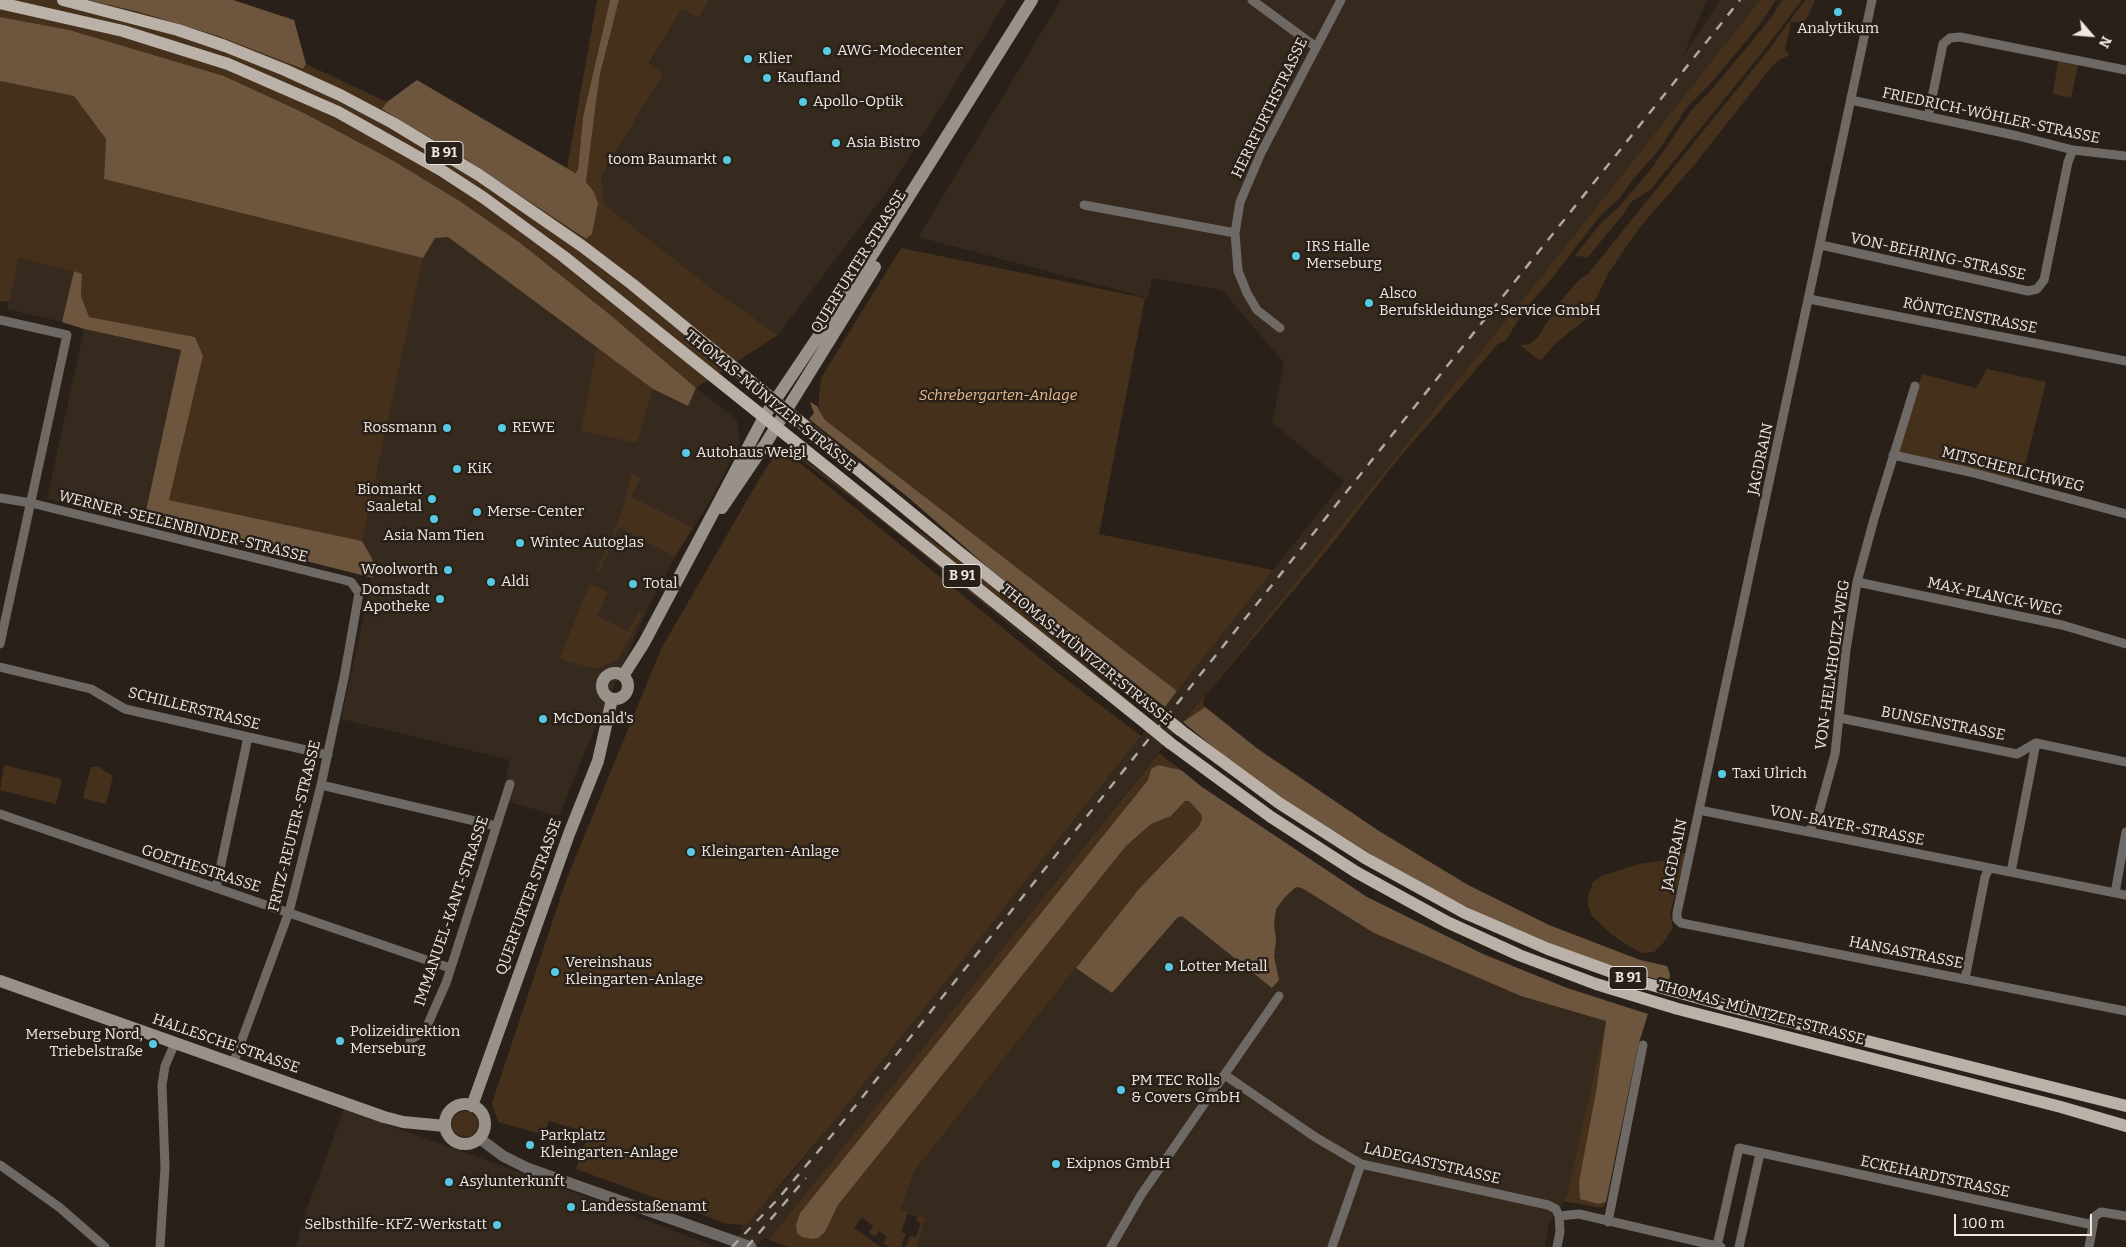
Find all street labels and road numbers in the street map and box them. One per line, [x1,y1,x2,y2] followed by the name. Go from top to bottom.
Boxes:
[1228,35,1312,181] street label: HERRFURTHSTRASSE
[1880,84,2102,148] street label: FRIEDRICH-WÖHLER-STRASSE
[425,142,463,164] road number: B 91
[808,187,910,337] street label: QUERFURTER STRASSE
[1849,230,2027,284] street label: VON-BEHRING-STRASSE
[1901,294,2039,338] street label: RÖNTGENSTRASSE
[681,327,859,475] street label: THOMAS-MÜNTZER-STRASSE
[1745,421,1777,497] street label: JAGDRAIN
[1940,444,2086,496] street label: MITSCHERLICHWEG
[57,487,309,567] street label: WERNER-SEELENBINDER-STRASSE
[943,564,981,588] road number: B 91
[1926,574,2064,620] street label: MAX-PLANCK-WEG
[1812,579,1854,751] street label: VON-HELMHOLTZ-WEG
[997,581,1175,729] street label: THOMAS-MÜNTZER-STRASSE
[126,684,262,734] street label: SCHILLERSTRASSE
[1879,703,2007,745] street label: BUNSENSTRASSE
[265,738,325,914] street label: FRITZ-REUTER-STRASSE
[1768,802,1926,850] street label: VON-BAYER-STRASSE
[411,814,493,1008] street label: IMMANUEL-KANT-STRASSE
[492,816,566,978] street label: QUERFURTER STRASSE
[1659,817,1691,893] street label: JAGDRAIN
[139,841,263,897] street label: GOETHESTRASSE
[1847,933,1965,973] street label: HANSASTRASSE
[1609,966,1647,990] road number: B 91
[1655,977,1867,1049] street label: THOMAS-MÜNTZER-STRASSE
[150,1010,302,1078] street label: HALLESCHE STRASSE
[1362,1139,1502,1189] street label: LADEGASTSTRASSE
[1859,1152,2011,1202] street label: ECKEHARDTSTRASSE

